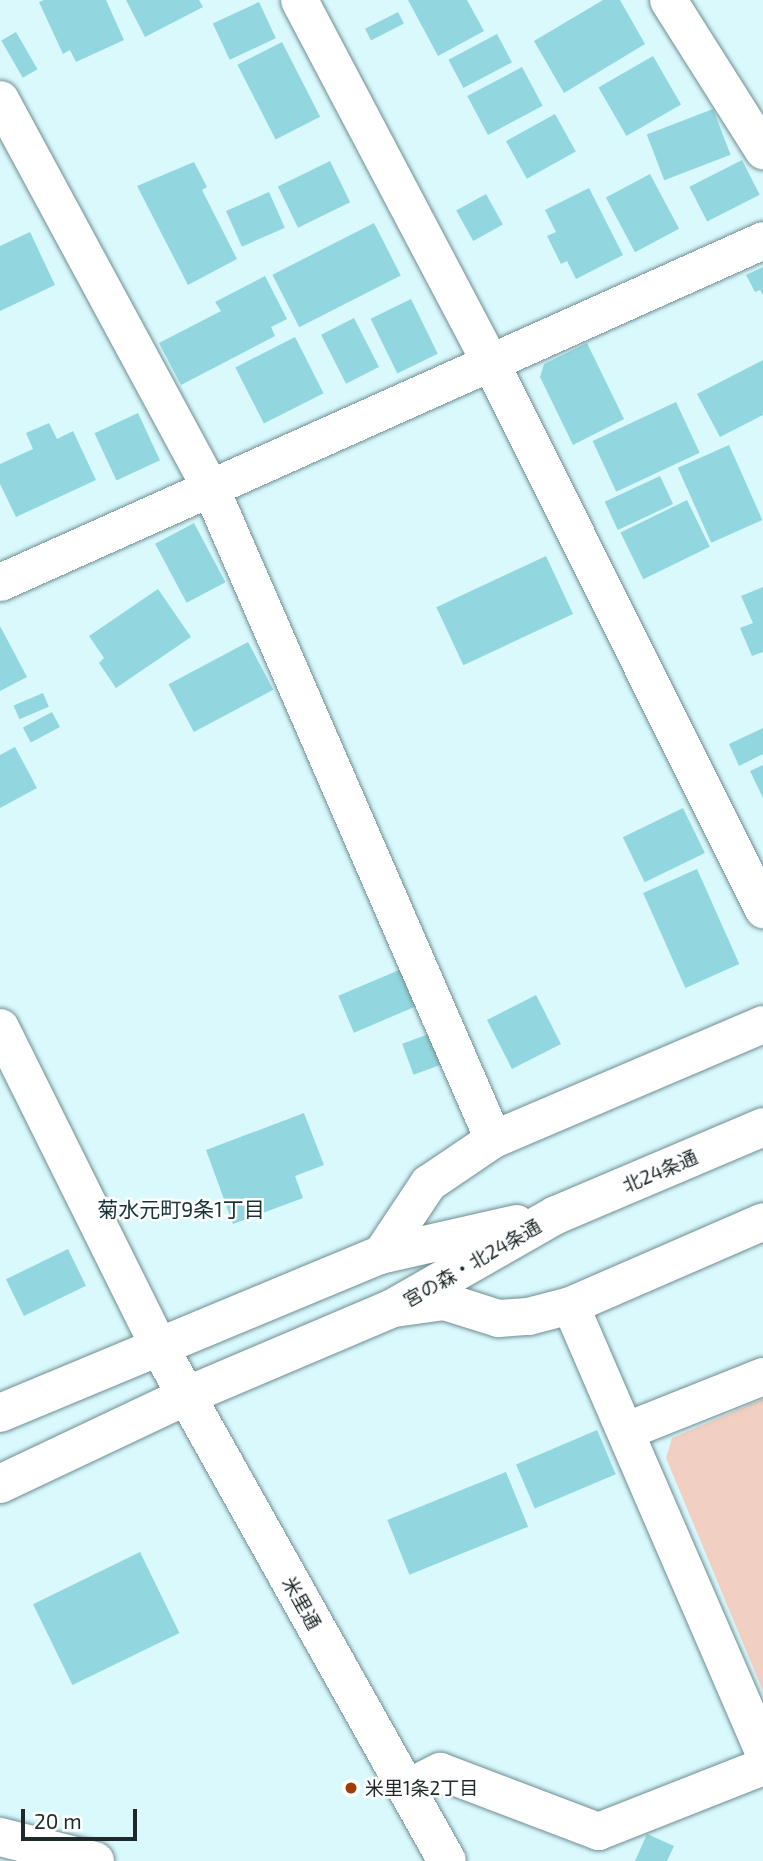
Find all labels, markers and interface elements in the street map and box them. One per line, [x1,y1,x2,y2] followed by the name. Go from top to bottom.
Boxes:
[619,1145,701,1197] street label: 北24条通
[97,1196,265,1222] district label: 菊水元町9条1丁目
[399,1214,545,1312] street label: 宮の森・北24条通
[278,1573,326,1633] street label: 米里通
[365,1777,478,1799] place label: 米里1条2丁目
[343,1780,359,1796] marker: 米里1条2丁目
[24,1794,140,1838] scale bar
[34,1808,82,1833] text: 20 m

